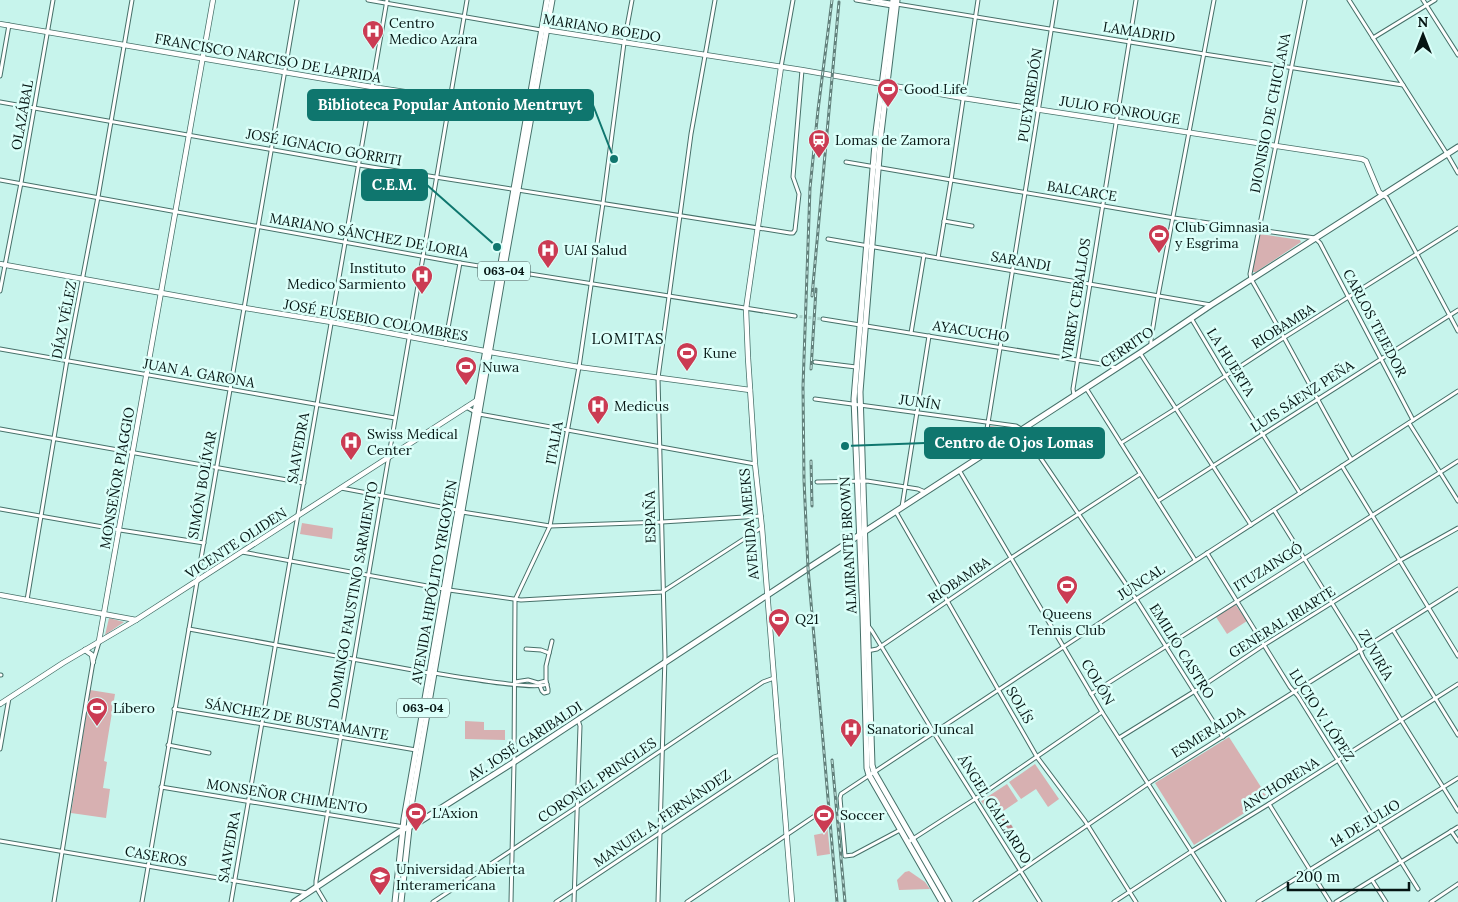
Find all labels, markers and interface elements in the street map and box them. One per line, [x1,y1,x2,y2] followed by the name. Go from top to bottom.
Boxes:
[542,10,662,46] street label: MARIANO BOEDO
[1398,10,1448,60] north arrow
[1418,13,1429,31] text: N
[389,14,478,48] place label: Centro Medico Azara
[1102,17,1176,47] street label: LAMADRID
[361,19,385,50] hospital icon: Centro Medico Azara
[153,29,383,87] street label: FRANCISCO NARCISO DE LAPRIDA
[1246,31,1294,195] street label: DIONISIO DE CHICLANA
[1014,46,1046,143] street label: PUEYRREDÓN
[876,77,900,108] sports icon: Good Life
[7,79,37,151] street label: OLAZÁBAL
[904,80,968,98] place label: Good Life
[308,90,593,120] callout: Biblioteca Popular Antonio Mentruyt
[1057,91,1182,128] street label: JULIO FONROUGE
[318,95,583,114] text: Biblioteca Popular Antonio Mentruyt
[244,124,403,170] street label: JOSÉ IGNACIO GORRITI
[807,128,831,159] station icon: Lomas de Zamora
[835,131,951,149] place label: Lomas de Zamora
[362,170,427,200] callout: C.E.M.
[372,175,416,194] text: C.E.M.
[1046,177,1119,205] street label: BALCARCE
[268,209,470,261] street label: MARIANO SÁNCHEZ DE LORIA
[1175,218,1269,252] place label: Club Gimnasia y Esgrima
[1147,223,1171,254] sports icon: Club Gimnasia y Esgrima
[1057,237,1095,362] street label: VIRREY CEBALLOS
[536,238,560,269] hospital icon: UAI Salud
[564,241,627,259] place label: UAI Salud
[990,247,1052,275] street label: SARANDI
[287,259,406,293] place label: Instituto Medico Sarmiento
[478,262,530,280] road number: 063-04
[410,264,434,295] hospital icon: Instituto Medico Sarmiento
[1339,266,1411,380] street label: CARLOS TEJEDOR
[48,279,80,361] street label: DÍAZ VÉLEZ
[281,295,470,345] street label: JOSÉ EUSEBIO COLOMBRES
[1248,299,1318,353] street label: RIOBAMBA
[930,316,1011,346] street label: AYACUCHO
[1097,323,1157,371] street label: CERRITO
[1203,325,1259,400] street label: LA HUERTA
[591,329,665,348] district label: LOMITAS
[675,341,699,372] sports icon: Kune
[703,344,737,362] place label: Kune
[141,354,256,392] street label: JUAN A. GARONA
[454,355,478,386] sports icon: Nuwa
[1247,356,1357,436] street label: LUIS SÁENZ PEÑA
[482,358,519,376] place label: Nuwa
[897,390,942,414] street label: JUNÍN
[586,394,610,425] hospital icon: Medicus
[614,397,669,415] place label: Medicus
[96,406,138,550] street label: MONSEÑOR PIAGGIO
[283,411,313,485] street label: SAAVEDRA
[541,420,567,466] street label: ITALIA
[367,425,458,459] place label: Swiss Medical Center
[925,428,1104,458] callout: Centro de Ojos Lomas
[184,429,220,540] street label: SIMÓN BOLÍVAR
[339,430,363,461] hospital icon: Swiss Medical Center
[934,433,1094,452] text: Centro de Ojos Lomas
[735,467,763,581] street label: AVENIDA MEEKS
[835,476,861,615] street label: ALMIRANTE BROWN
[407,478,461,687] street label: AVENIDA HIPÓLITO YRIGOYEN
[324,480,382,710] street label: DOMINGO FAUSTINO SARMIENTO
[641,490,659,544] street label: ESPAÑA
[181,503,291,583] street label: VICENTE OLIDEN
[1230,539,1306,595] street label: ITUZAINGÓ
[924,552,994,607] street label: RIOBAMBA
[1113,560,1168,604] street label: JUNCAL
[1055,574,1079,605] sports icon: Queens Tennis Club
[1225,582,1339,662] street label: GENERAL IRIARTE
[1146,600,1218,702] street label: EMILIO CASTRO
[1028,605,1106,639] place label: Queens Tennis Club
[767,607,791,638] sports icon: Q21
[795,610,819,628] place label: Q21
[1354,627,1398,684] street label: ZUVIRÍA
[1077,656,1119,708] street label: COLÓN
[1285,665,1359,765] street label: LUCIO V. LÓPEZ
[1002,683,1038,727] street label: SOLÍS
[204,694,390,744] street label: SÁNCHEZ DE BUSTAMANTE
[85,696,109,727] sports icon: Líbero
[464,697,586,785] street label: AV. JOSÉ GARIBALDI
[397,698,449,718] road number: 063-04
[113,699,155,717] place label: Líbero
[1168,702,1248,762] street label: ESMERALDA
[839,717,863,748] hospital icon: Sanatorio Juncal
[867,720,974,738] place label: Sanatorio Juncal
[534,733,660,826] street label: CORONEL PRINGLES
[954,750,1036,867] street label: ÁNGEL GALLARDO
[1237,753,1322,815] street label: ANCHORENA
[590,765,734,871] street label: MANUEL A. FERNÁNDEZ
[205,774,369,818] street label: MONSEÑOR CHIMENTO
[1327,795,1403,851] street label: 14 DE JULIO
[404,801,428,832] sports icon: L'Axion
[812,803,836,834] sports icon: Soccer
[432,804,479,822] place label: L'Axion
[840,806,885,824] place label: Soccer
[214,810,244,884] street label: SAAVEDRA
[123,842,189,870] street label: CASEROS
[396,860,525,894] place label: Universidad Abierta Interamericana
[1288,860,1409,892] scale bar
[368,865,392,896] school or university icon: Universidad Abierta Interamericana
[1296,867,1340,886] text: 200 m

